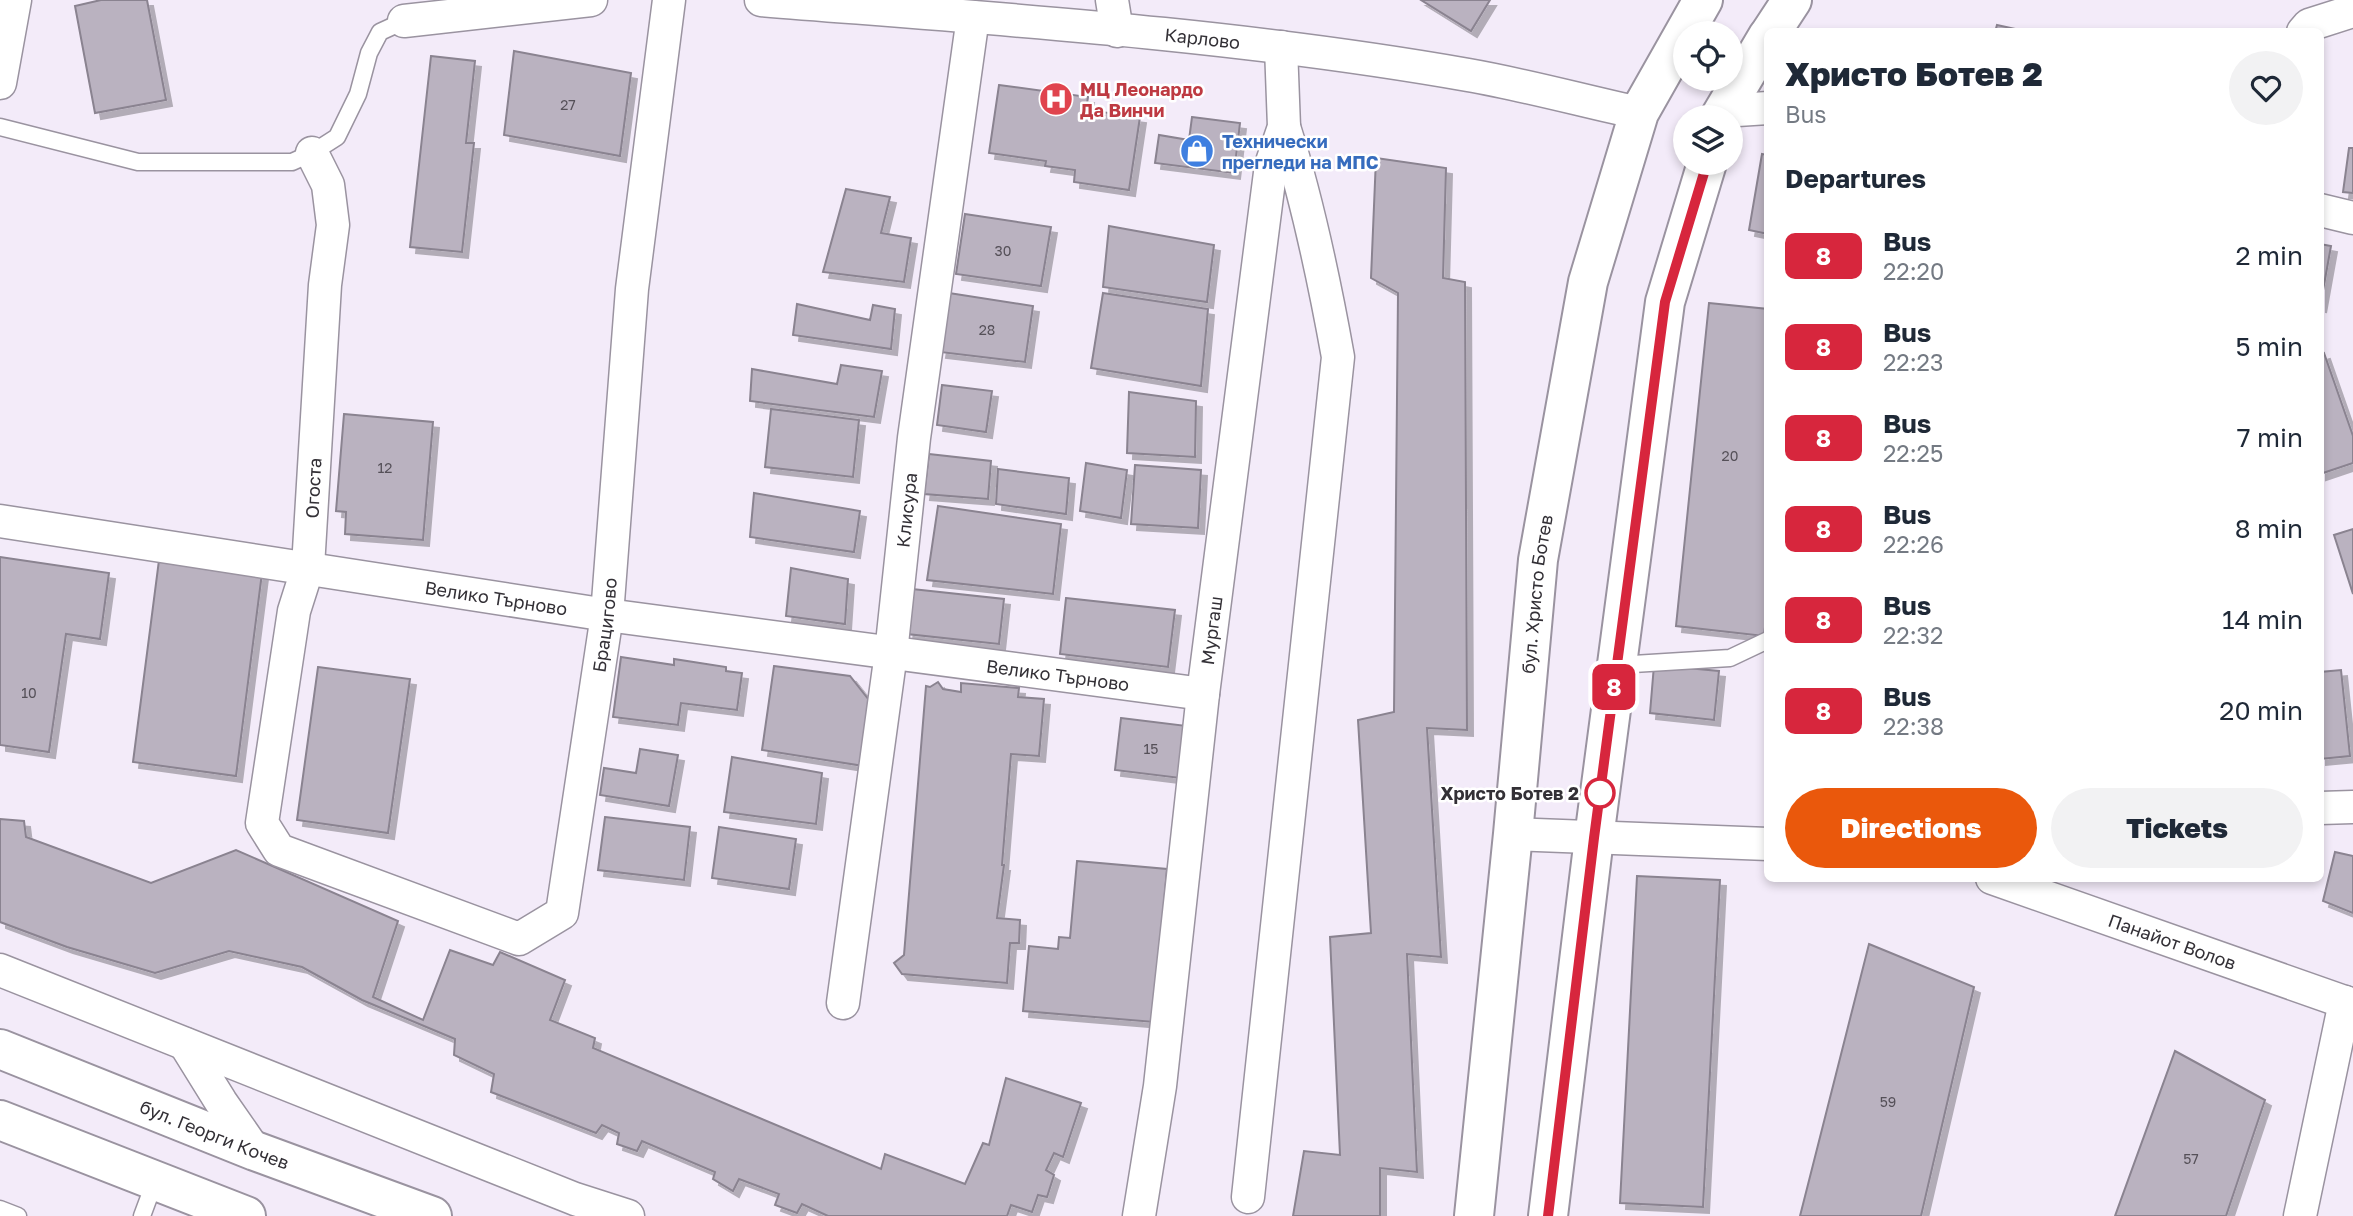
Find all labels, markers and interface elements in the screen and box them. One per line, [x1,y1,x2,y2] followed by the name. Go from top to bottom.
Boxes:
[1673,21,1743,175] map controls
[1673,21,1743,91] button: locate
[1164,23,1241,53] street label: Карлово
[2229,51,2303,125] button: heart
[1785,54,2043,93] text: Христо Ботев 2
[1080,78,1204,121] place label: МЦ Леонардо Да Винчи
[1037,80,1075,118] hospital icon: МЦ Леонардо Да Винчи
[560,96,576,113] house number: 27
[1785,100,1827,128] text: Bus
[1673,105,1743,175] button: layers
[1222,130,1379,173] place label: Технически прегледи на МПС
[1178,132,1216,170] shop icon: Технически прегледи на МПС
[1785,163,1926,194] text: Departures
[1883,226,1931,257] text: Bus
[2235,240,2303,271] text: 2 min
[1816,241,1831,270] text: 8
[995,242,1011,259] house number: 30
[1883,257,1944,285] text: 22:20
[1883,317,1931,348] text: Bus
[979,321,995,338] house number: 28
[2235,331,2303,362] text: 5 min
[1816,332,1831,361] text: 8
[1883,348,1943,376] text: 22:23
[1883,408,1931,439] text: Bus
[2237,422,2303,453] text: 7 min
[1816,423,1831,452] text: 8
[1883,439,1943,467] text: 22:25
[1722,447,1738,464] house number: 20
[300,457,326,519] street label: Огоста
[378,459,392,476] house number: 12
[891,471,921,549] street label: Клисура
[1883,499,1931,530] text: Bus
[1517,513,1557,675] street label: бул. Христо Ботев
[2235,513,2303,544] text: 8 min
[1816,514,1831,543] text: 8
[1883,530,1944,558] text: 22:26
[423,576,569,620] street label: Велико Търново
[587,577,621,674] street label: Брацигово
[1883,590,1931,621] text: Bus
[1196,595,1226,666] street label: Мургаш
[2222,604,2303,635] text: 14 min
[1816,605,1831,634] text: 8
[1883,621,1943,649] text: 22:32
[985,654,1131,695] street label: Велико Търново
[1591,664,1637,710] line badge: 8
[1606,672,1622,701] text: 8
[1883,681,1931,712] text: Bus
[21,684,37,701] house number: 10
[2219,695,2303,726] text: 20 min
[1816,696,1831,725] text: 8
[1883,712,1944,740] text: 22:38
[1144,740,1158,757] house number: 15
[1585,778,1615,808] marker: Христо Ботев 2
[1441,782,1579,804] place label: Христо Ботев 2
[1785,788,2037,868] button: Directions
[2051,788,2303,868] button: Tickets
[2105,909,2239,974] street label: Панайот Волов
[1880,1093,1896,1110] house number: 59
[137,1095,292,1174] street label: бул. Георги Кочев
[2183,1150,2199,1167] house number: 57

